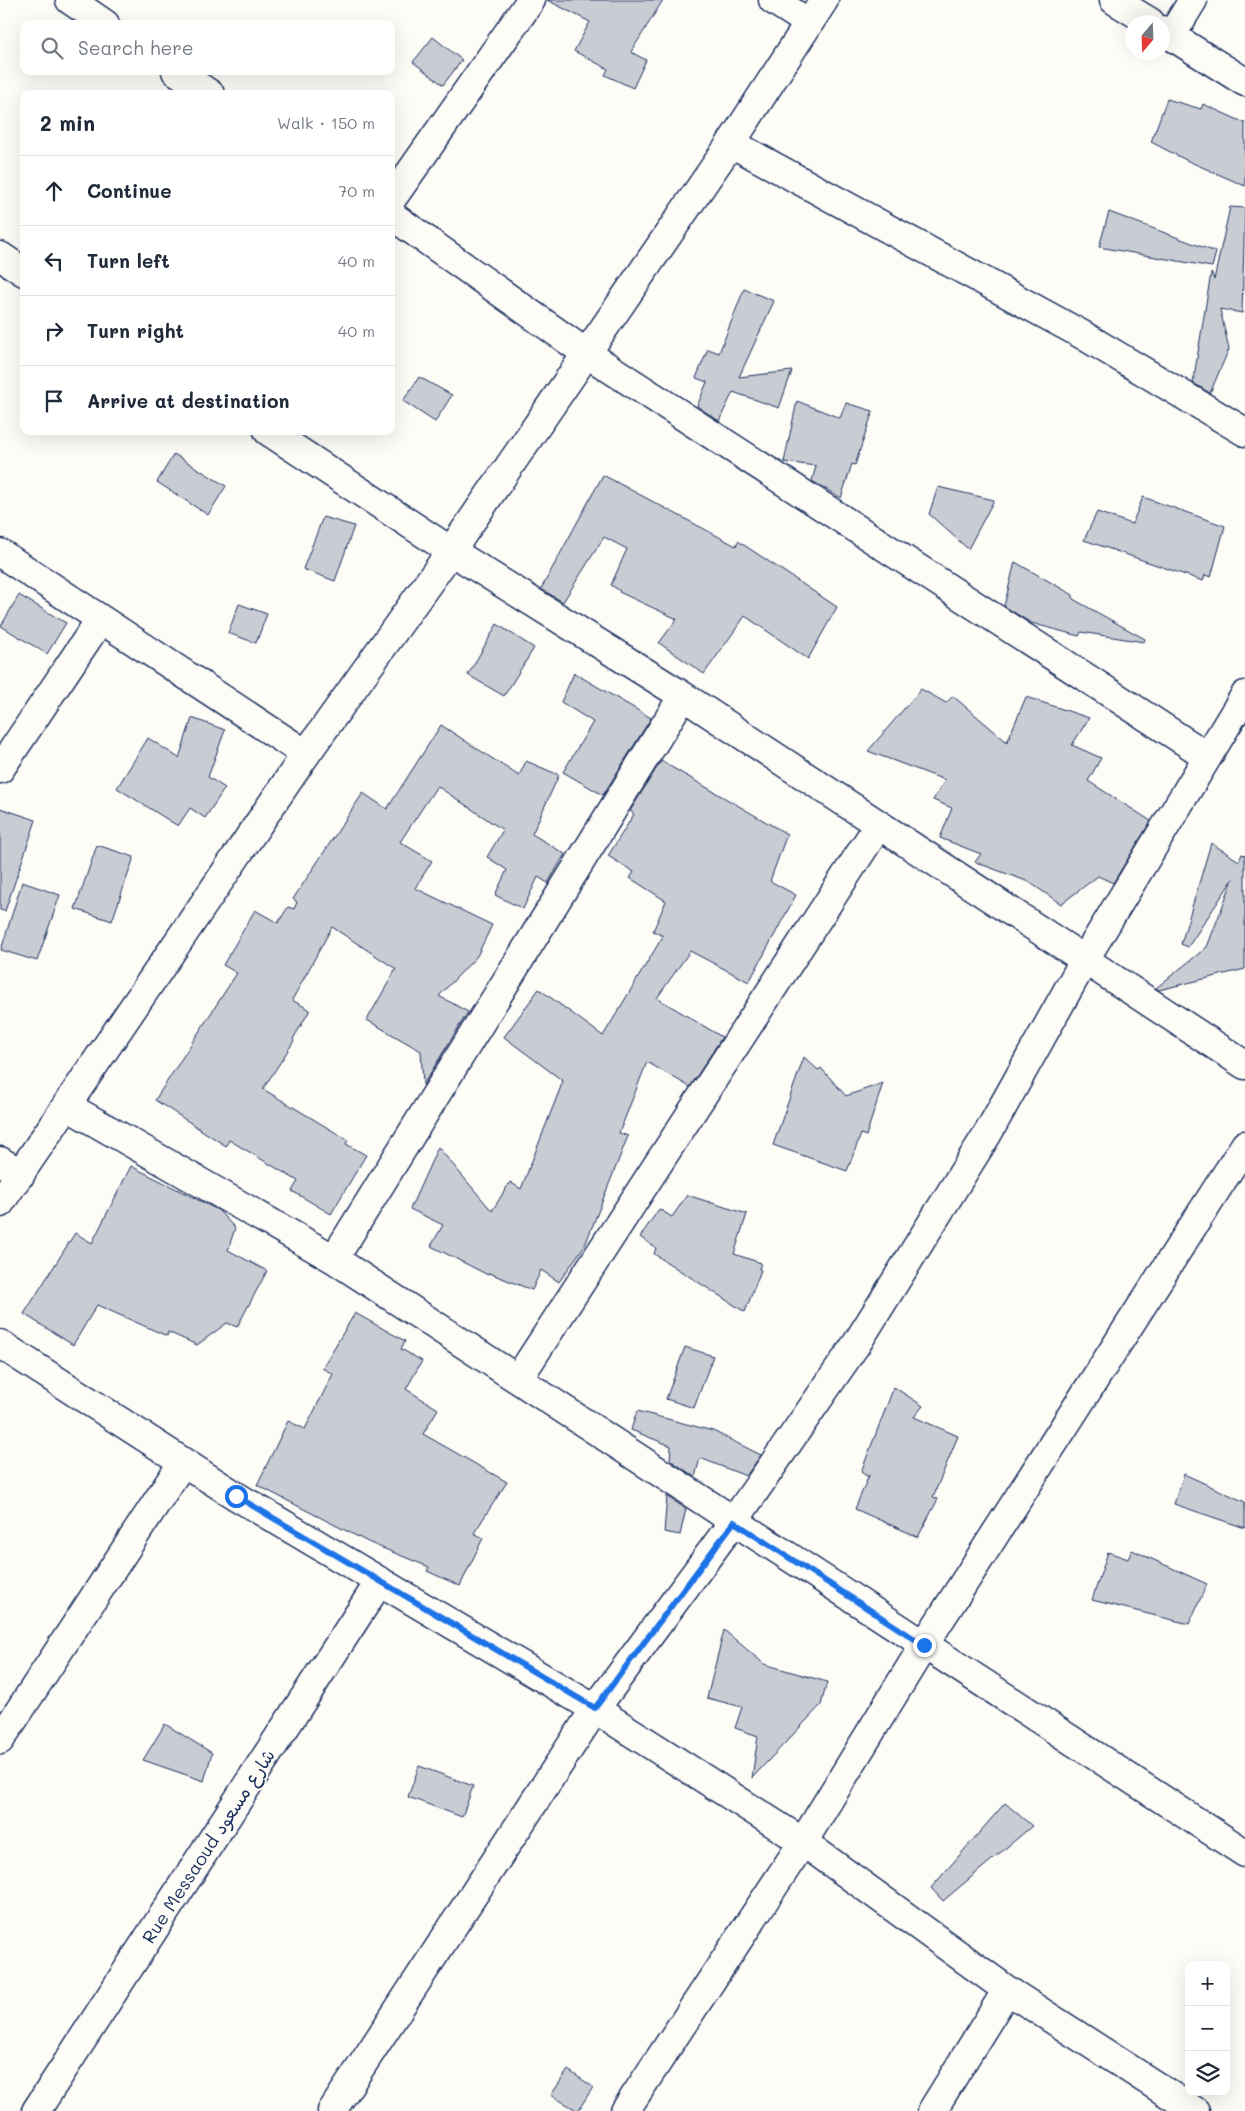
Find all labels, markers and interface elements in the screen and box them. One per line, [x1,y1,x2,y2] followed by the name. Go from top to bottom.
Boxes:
[1125,15,1170,60] north arrow
[20,20,395,75] search box
[38,34,66,62] icon: search
[78,35,194,60] text: Search here
[40,109,95,136] text: 2 min
[277,112,375,133] text: Walk · 150 m
[40,177,68,205] icon: ahead
[87,178,172,203] text: Continue
[338,180,375,201] text: 70 m
[40,247,68,275] icon: left
[87,248,170,273] text: Turn left
[338,250,375,271] text: 40 m
[40,317,68,345] icon: right
[87,318,184,343] text: Turn right
[338,320,375,341] text: 40 m
[40,387,68,415] icon: arrive
[87,388,290,413] text: Arrive at destination
[225,1485,248,1508] route start
[913,1634,936,1657] route end
[136,1744,281,1948] street label: Rue Messaoud شارع مسعود
[1185,1961,1230,2096] map controls
[1185,1961,1230,2006] button: +
[1185,2006,1230,2051] button: −
[1185,2051,1230,2096] button: layers

